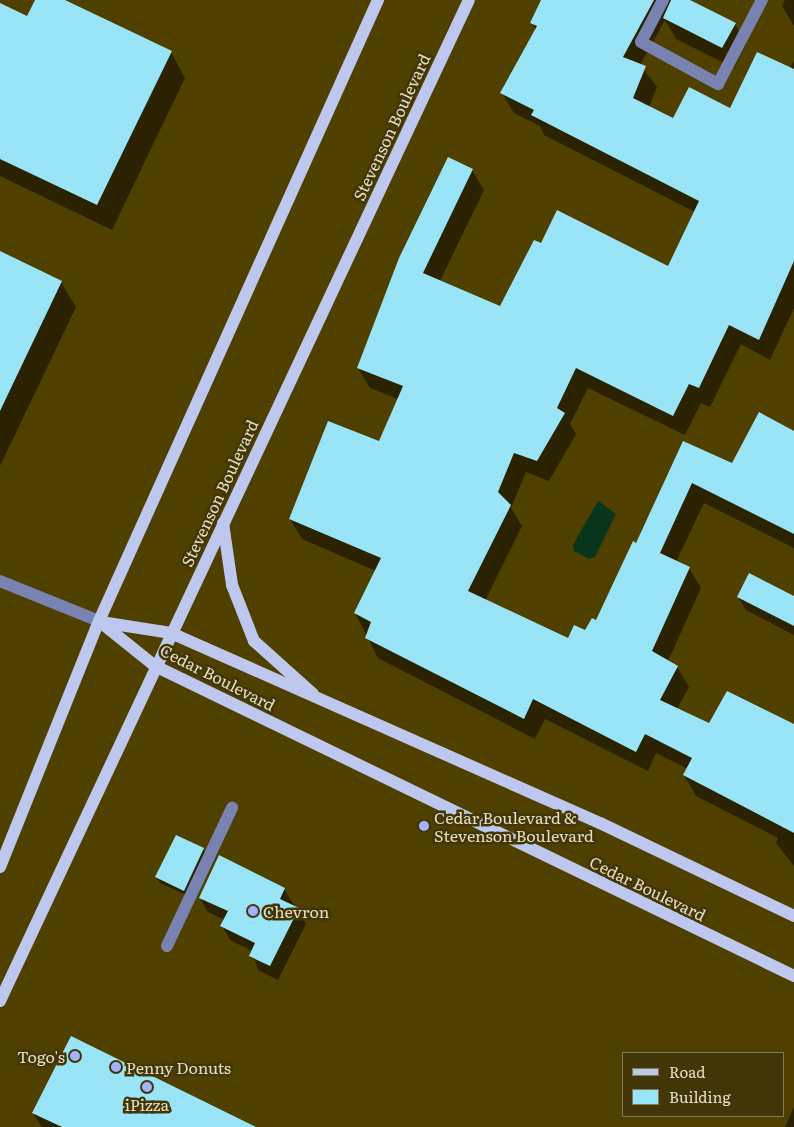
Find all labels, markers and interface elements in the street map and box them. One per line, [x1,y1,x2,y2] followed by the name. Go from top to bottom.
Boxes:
[349,50,433,204] street label: Stevenson Boulevard
[177,416,261,570] street label: Stevenson Boulevard
[157,640,279,714] street label: Cedar Boulevard
[434,807,594,845] place label: Cedar Boulevard & Stevenson Boulevard
[418,820,430,832] marker: Cedar Boulevard & Stevenson Boulevard
[587,852,709,924] street label: Cedar Boulevard
[263,901,329,921] place label: Chevron
[247,905,259,917] marker: Chevron
[17,1046,65,1066] place label: Togo's
[69,1050,81,1062] marker: Togo's
[622,1052,784,1117] legend
[126,1057,231,1077] place label: Penny Donuts
[669,1060,705,1083] text: Road
[110,1061,122,1073] marker: Penny Donuts
[141,1081,153,1093] marker: iPizza
[669,1085,731,1108] text: Building
[125,1094,169,1114] place label: iPizza

